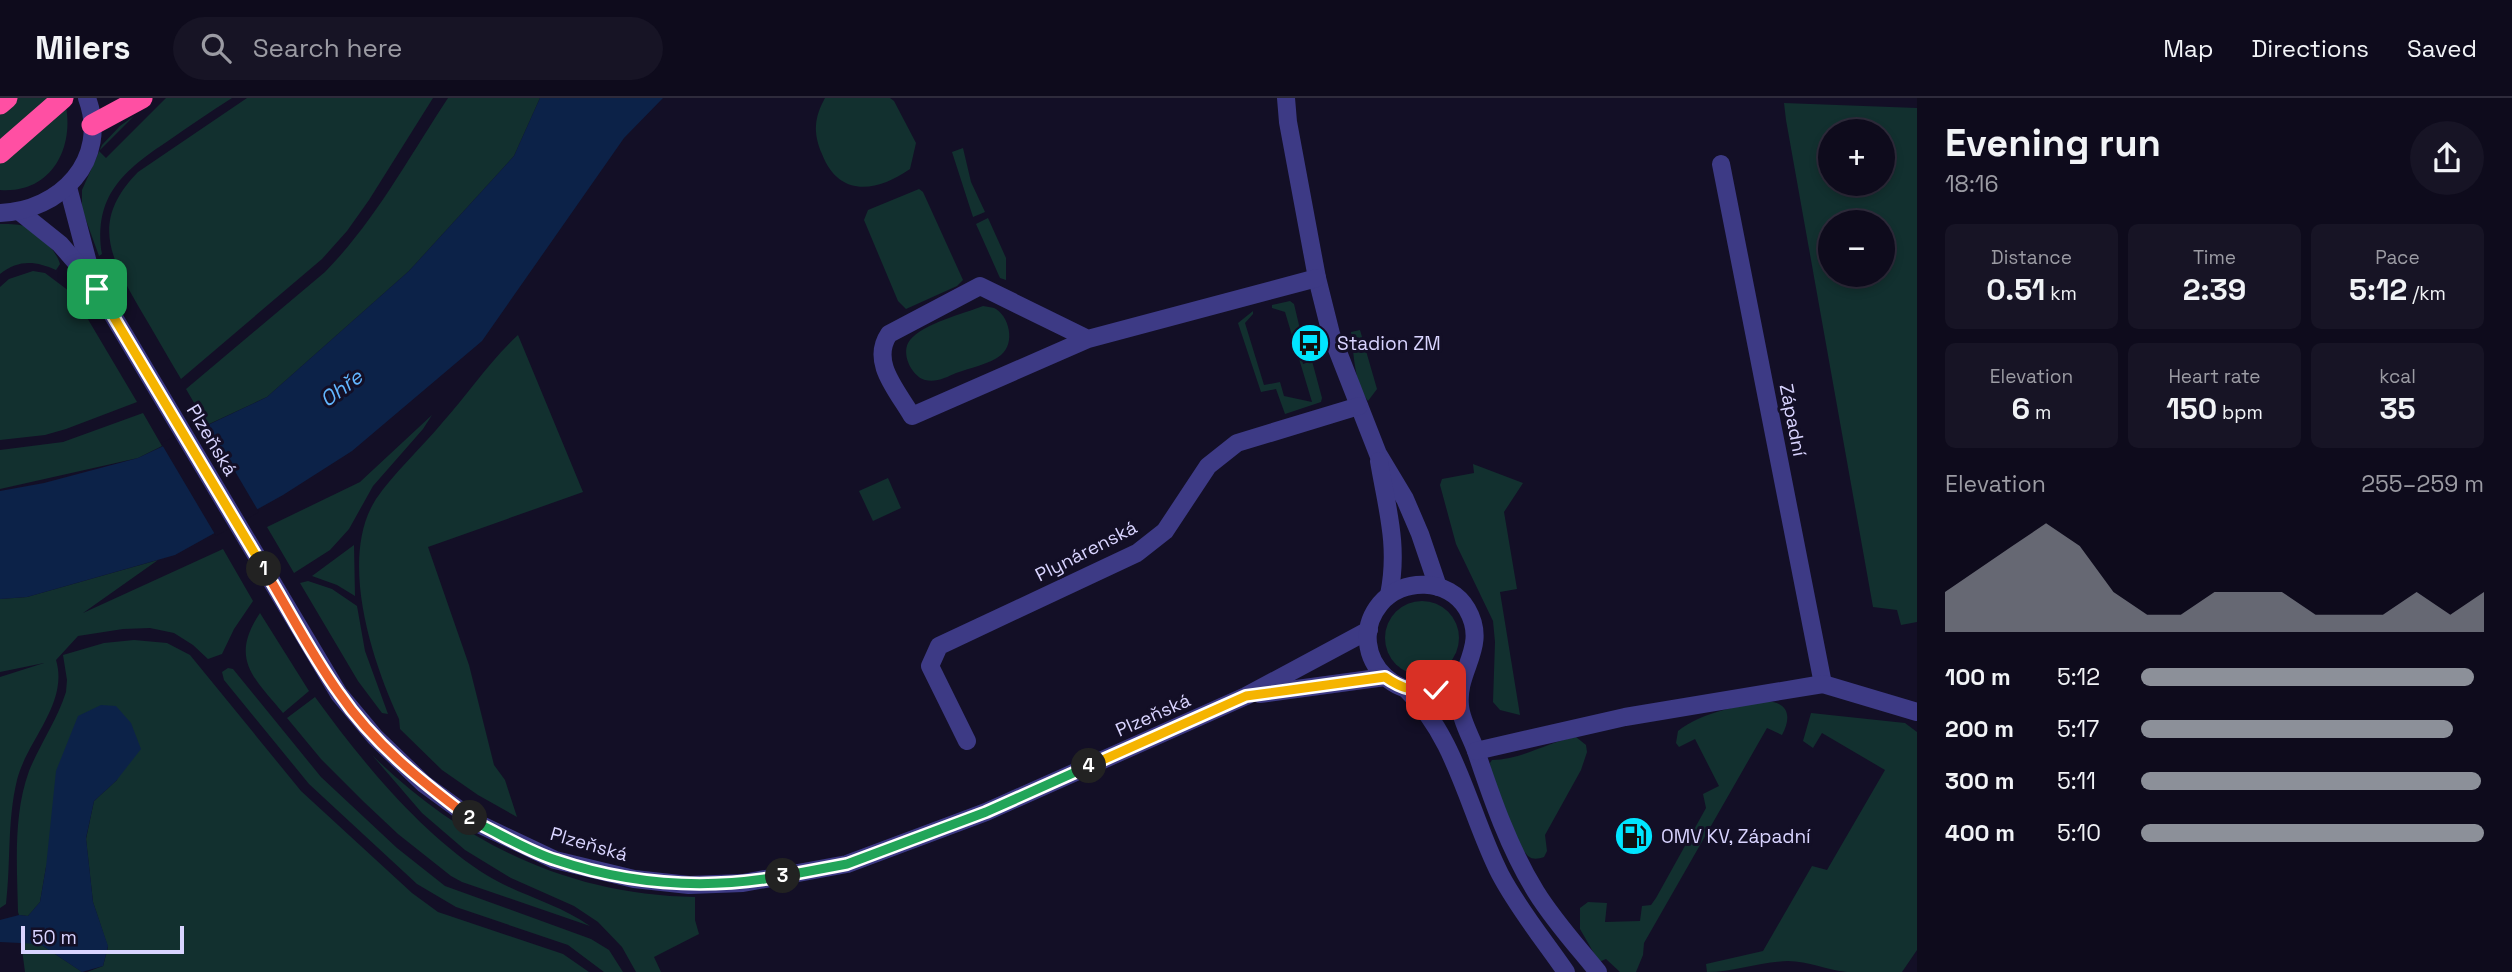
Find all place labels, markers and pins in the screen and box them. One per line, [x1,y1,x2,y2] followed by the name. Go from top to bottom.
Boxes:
[67,259,127,319] pin
[1289,322,1331,364] bus stop icon: Stadion ZM
[1337,331,1441,356] place label: Stadion ZM
[246,552,282,587] pin: 1
[1406,660,1466,720] pin
[1072,748,1106,784] pin: 4
[452,800,488,836] pin: 2
[1613,815,1655,857] fuel station icon: OMV KV, Západní
[1661,824,1811,849] place label: OMV KV, Západní
[766,858,800,894] pin: 3

